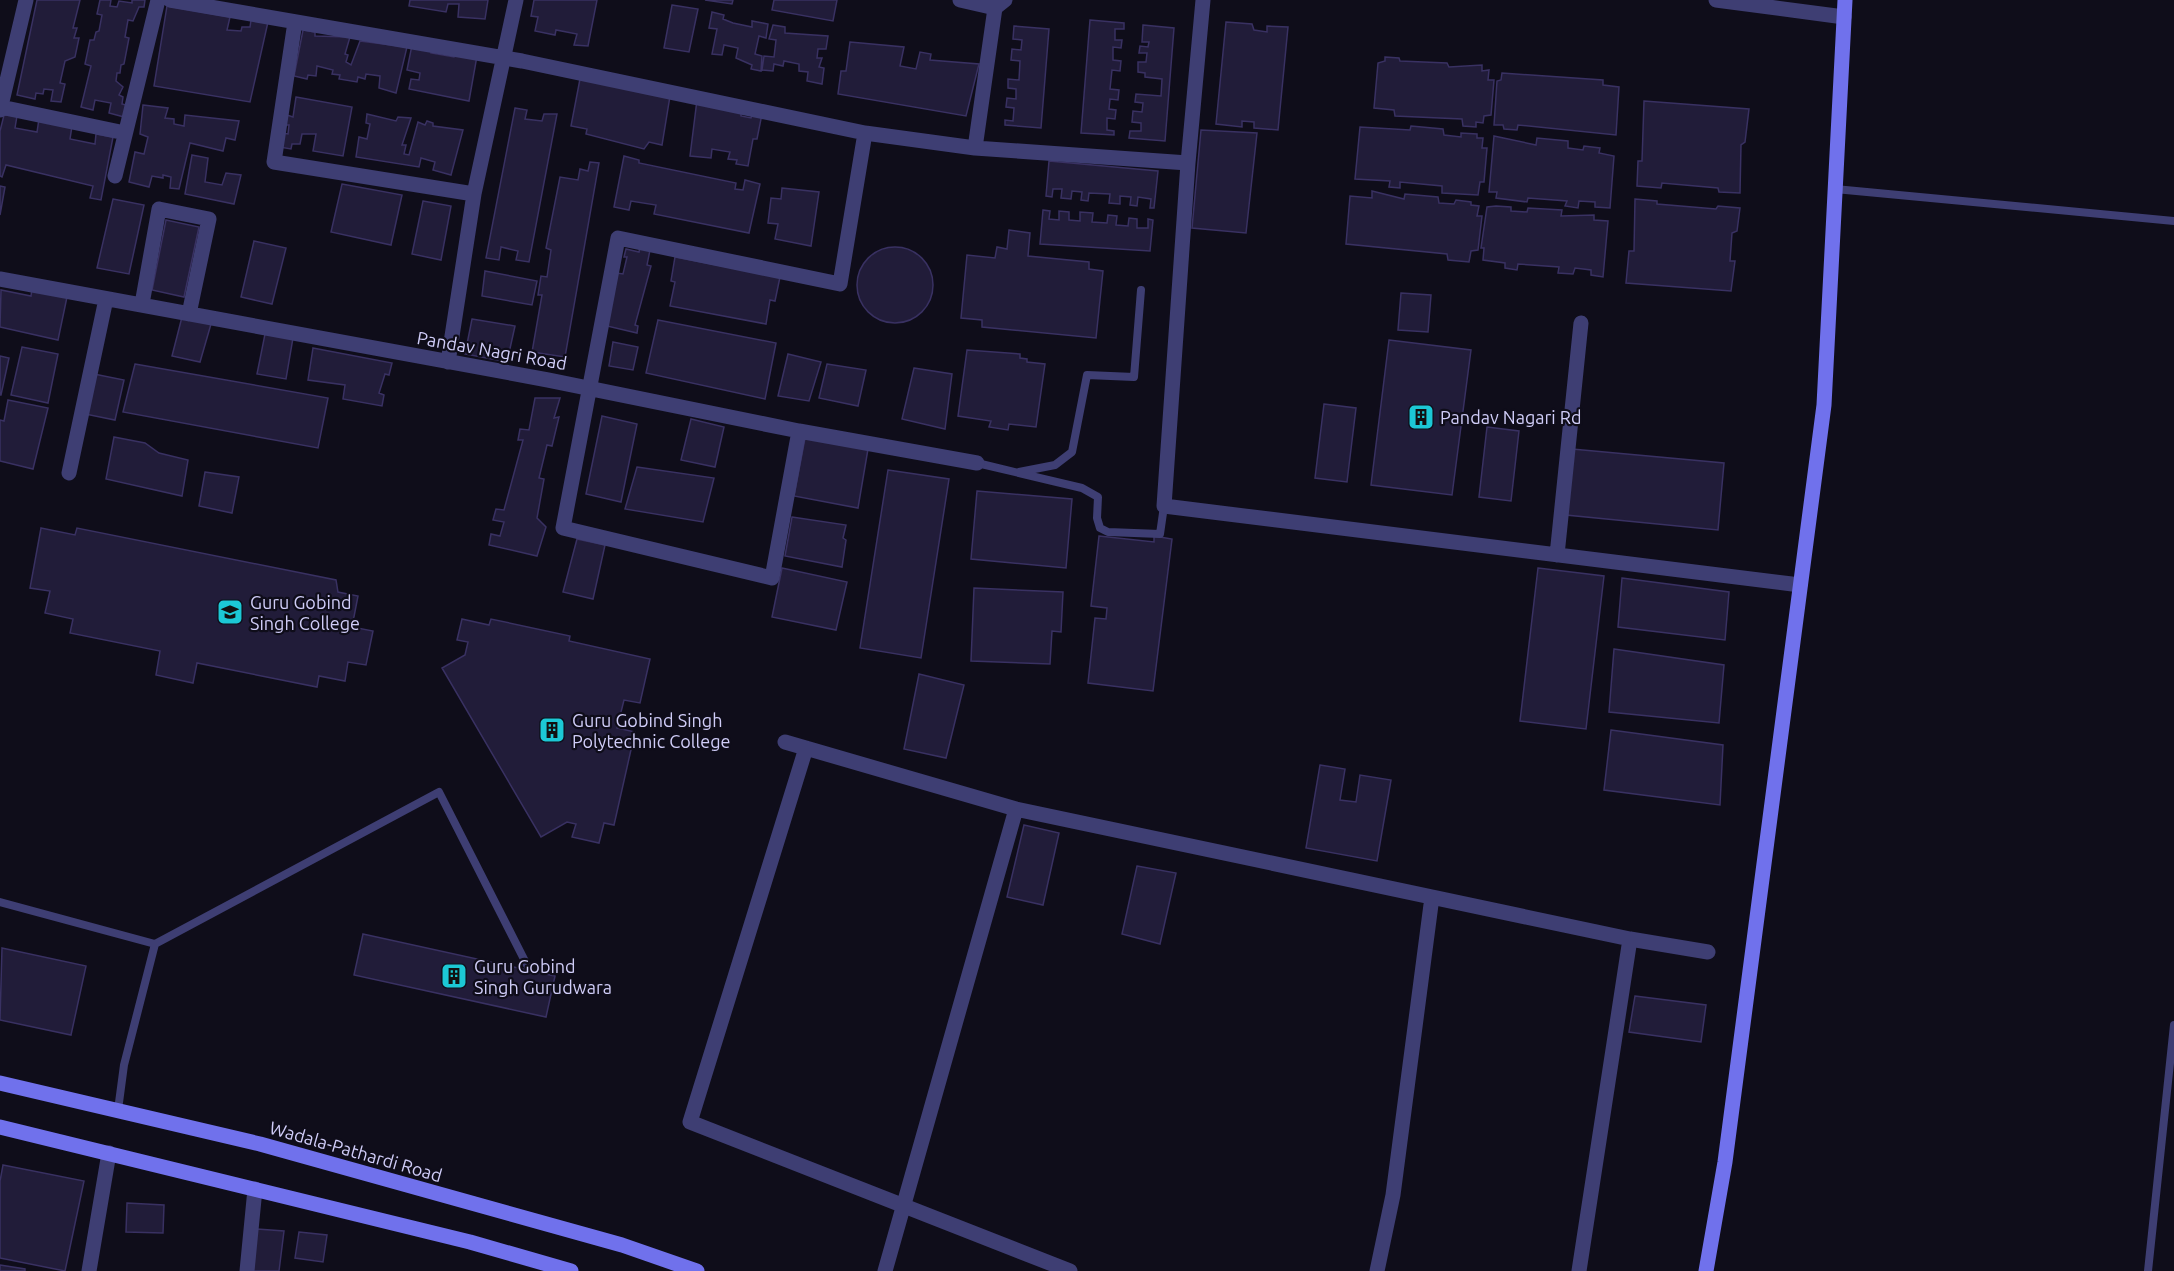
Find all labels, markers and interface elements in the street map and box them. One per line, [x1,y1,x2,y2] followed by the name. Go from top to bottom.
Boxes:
[415,327,569,373] street label: Pandav Nagri Road
[1406,402,1436,432] building icon: Pandav Nagari Rd
[1440,407,1582,427] place label: Pandav Nagari Rd
[250,592,360,633] place label: Guru Gobind Singh College
[215,597,245,627] school or university icon: Guru Gobind Singh College
[572,710,730,751] place label: Guru Gobind Singh Polytechnic College
[537,715,567,745] building icon: Guru Gobind Singh Polytechnic College
[474,956,612,997] place label: Guru Gobind Singh Gurudwara
[439,961,469,991] building icon: Guru Gobind Singh Gurudwara
[268,1117,444,1185] street label: Wadala-Pathardi Road

